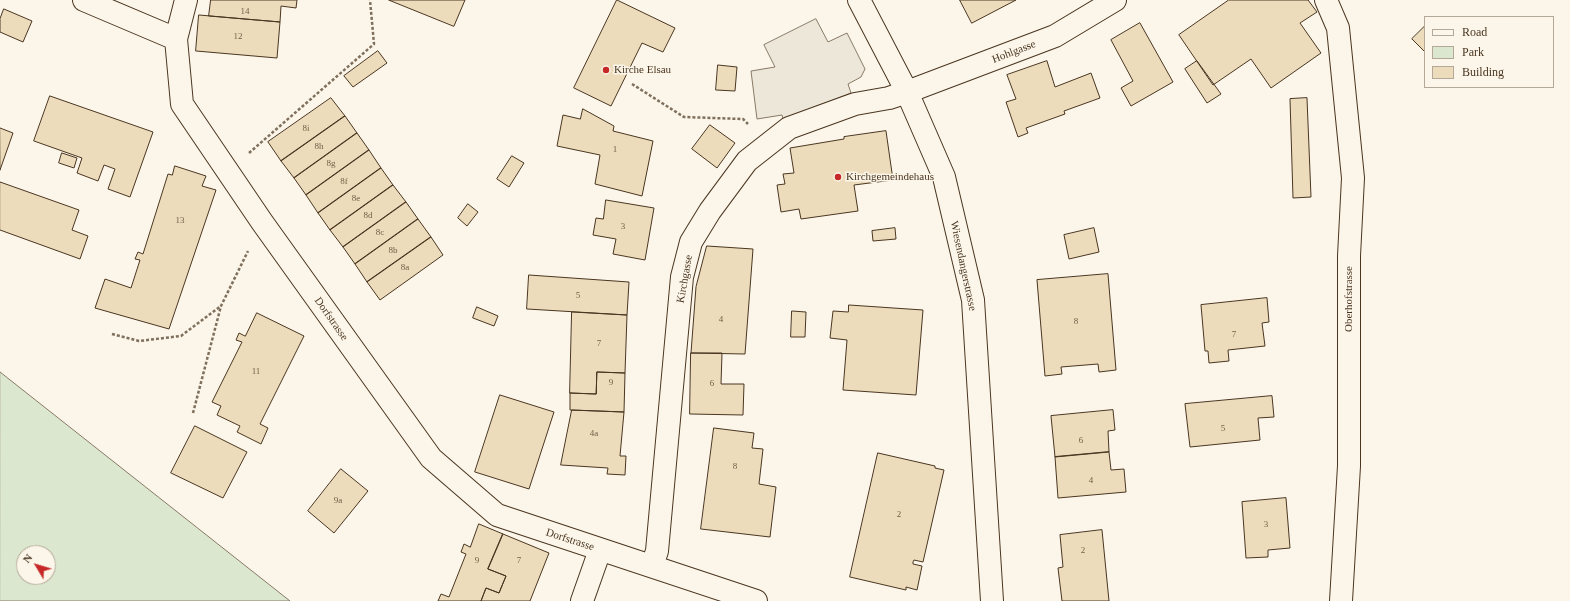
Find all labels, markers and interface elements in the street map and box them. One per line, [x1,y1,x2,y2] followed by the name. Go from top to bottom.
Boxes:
[240,7,250,17] house number: 14
[1424,16,1554,88] legend
[1462,25,1487,39] text: Road
[234,32,242,42] house number: 12
[990,38,1038,66] street label: Hohlgasse
[1462,45,1484,59] text: Park
[614,63,671,77] place label: Kirche Elsau
[601,65,611,75] marker: Kirche Elsau
[1462,65,1504,79] text: Building
[302,124,310,134] house number: 8i
[314,142,324,152] house number: 8h
[613,145,617,155] house number: 1
[326,159,336,169] house number: 8g
[846,170,934,184] place label: Kirchgemeindehaus
[833,172,843,182] marker: Kirchgemeindehaus
[340,177,348,187] house number: 8f
[352,194,360,204] house number: 8e
[364,211,372,221] house number: 8d
[176,216,184,226] house number: 13
[947,220,979,312] street label: Wiesendangerstrasse
[621,222,625,232] house number: 3
[376,228,384,238] house number: 8c
[388,246,398,256] house number: 8b
[674,254,696,304] street label: Kirchgasse
[401,263,409,273] house number: 8a
[1342,266,1356,332] street label: Oberhofstrasse
[576,291,580,301] house number: 5
[311,295,351,343] street label: Dorfstrasse
[719,315,723,325] house number: 4
[1074,317,1078,327] house number: 8
[1232,330,1236,340] house number: 7
[597,339,601,349] house number: 7
[252,367,260,377] house number: 11
[609,378,613,388] house number: 9
[710,379,714,389] house number: 6
[1221,424,1225,434] house number: 5
[590,429,598,439] house number: 4a
[1079,436,1083,446] house number: 6
[733,462,737,472] house number: 8
[1089,476,1093,486] house number: 4
[334,496,342,506] house number: 9a
[897,510,901,520] house number: 2
[1264,520,1268,530] house number: 3
[544,526,596,554] street label: Dorfstrasse
[16,545,56,585] north arrow
[1081,546,1085,556] house number: 2
[20,551,35,565] text: N
[475,556,479,566] house number: 9
[517,556,521,566] house number: 7

